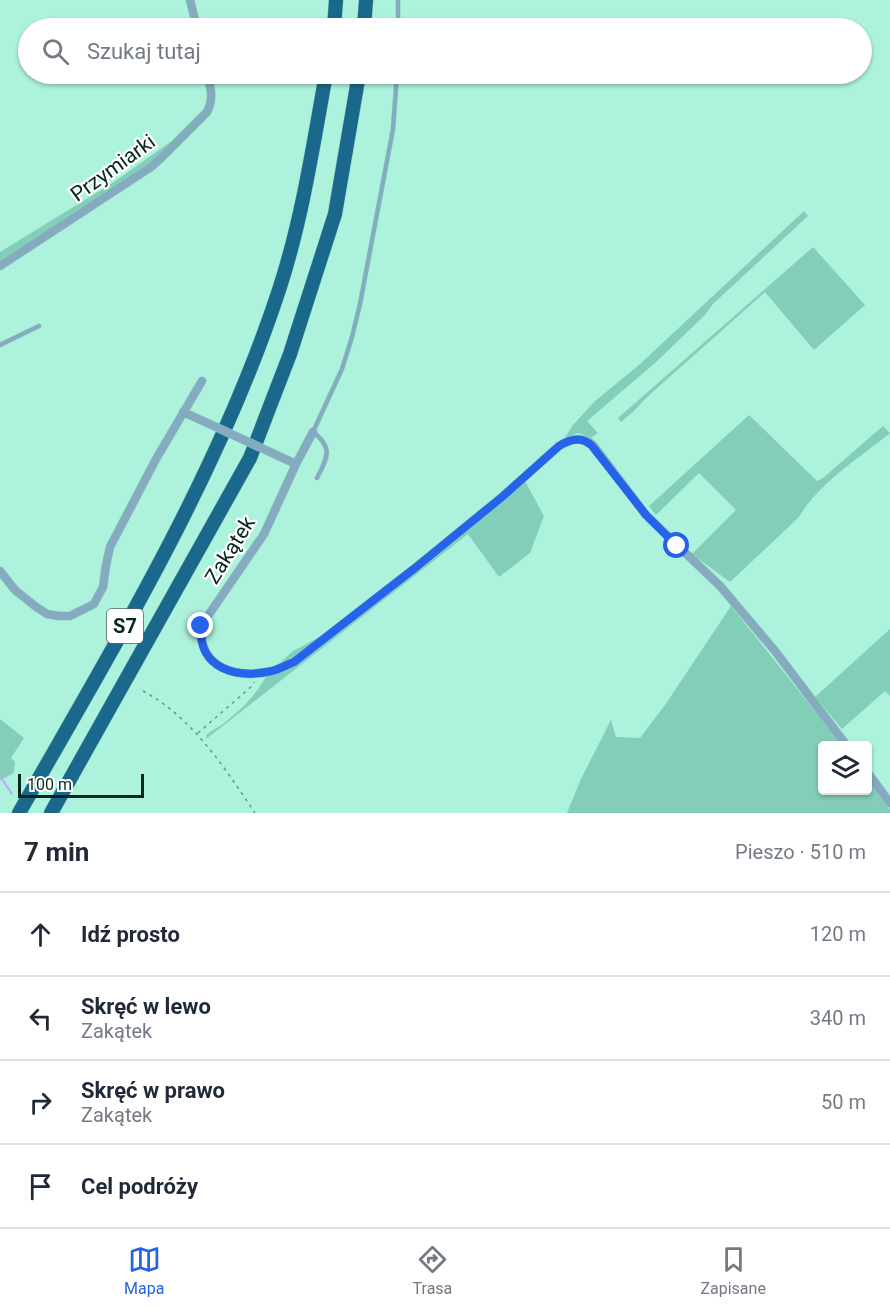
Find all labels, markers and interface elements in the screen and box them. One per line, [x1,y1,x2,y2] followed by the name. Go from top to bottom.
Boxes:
[18,18,872,84] search box
[39,35,72,68] icon: search
[87,39,201,64] text: Szukaj tutaj
[66,129,160,207] street label: Przymiarki
[200,512,260,588] street label: Zakątek
[663,532,689,558] route start
[107,609,143,643] road number: S7
[187,612,213,638] route end
[818,741,872,795] map controls
[818,741,872,795] button: layers
[18,771,144,798] scale bar
[27,775,72,794] text: 100 m
[24,837,89,867] text: 7 min
[735,840,866,864] text: Pieszo · 510 m
[24,918,57,951] icon: ahead
[81,922,180,947] text: Idź prosto
[810,922,866,946] text: 120 m
[81,994,211,1019] text: Skręć w lewo
[24,1002,57,1035] icon: left
[810,1006,866,1030] text: 340 m
[81,1019,152,1043] text: Zakątek
[81,1078,225,1103] text: Skręć w prawo
[24,1086,57,1119] icon: right
[821,1090,866,1114] text: 50 m
[81,1103,152,1127] text: Zakątek
[24,1170,57,1203] icon: arrive
[81,1174,198,1199] text: Cel podróży
[124,1243,164,1298] tab: Mapa
[413,1243,452,1298] tab: Trasa
[700,1243,766,1298] tab: Zapisane

